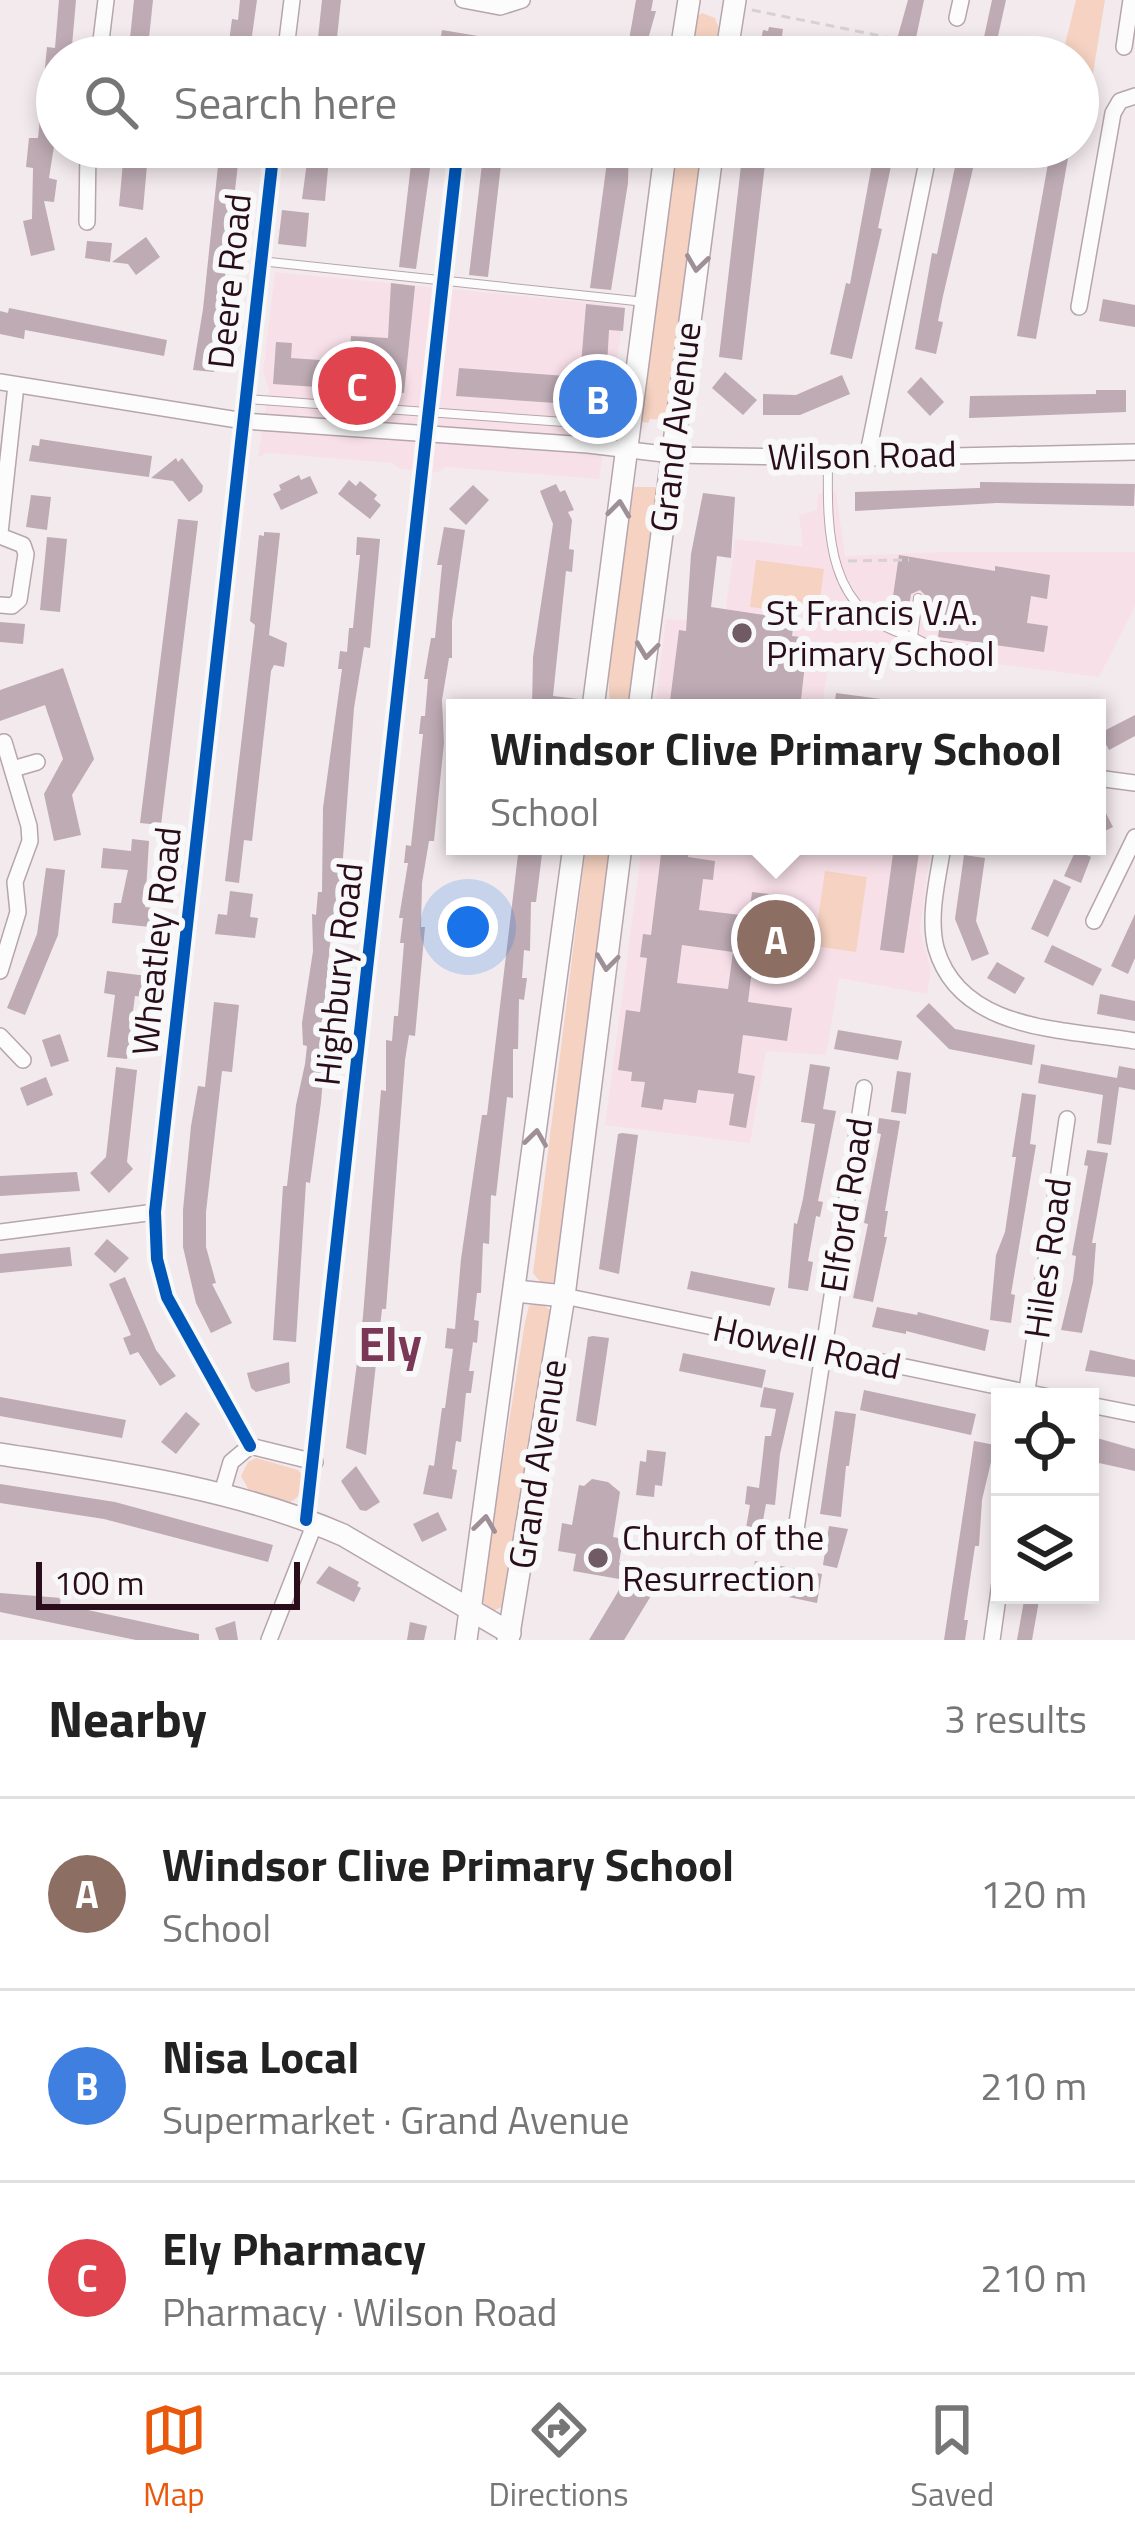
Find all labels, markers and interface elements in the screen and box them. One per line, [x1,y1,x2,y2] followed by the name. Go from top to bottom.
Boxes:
[36,36,1099,168] search box
[174,68,397,136] text: Search here
[78,69,144,135] icon: search
[192,191,265,371] street label: Deere Road
[685,253,711,273] one-way arrow
[634,319,715,535] street label: Grand Avenue
[318,341,396,431] pin: C
[559,354,637,444] pin: B
[767,425,957,484] street label: Wilson Road
[605,499,631,519] one-way arrow
[766,584,994,680] place label: St Francis V.A. Primary School
[729,620,755,646] marker: St Francis V.A. Primary School
[634,640,660,659] one-way arrow
[446,699,1106,855] popup
[490,714,1062,782] text: Windsor Clive Primary School
[490,782,599,841] text: School
[116,824,195,1058] street label: Wheatley Road
[298,860,377,1088] street label: Highbury Road
[737,894,815,984] pin: A
[438,897,498,957] your location
[594,952,620,972] one-way arrow
[805,1114,886,1296] street label: Elford Road
[522,1128,548,1148] one-way arrow
[1008,1174,1085,1342] street label: Hiles Road
[708,1300,906,1393] street label: Howell Road
[358,1307,422,1380] district label: Ely
[493,1355,580,1573] street label: Grand Avenue
[991,1388,1099,1604] map controls
[991,1388,1099,1496] button: locate
[991,1496,1099,1604] button: layers
[622,1509,824,1605] place label: Church of the Resurrection
[471,1515,497,1534] one-way arrow
[585,1545,611,1571] marker: Church of the Resurrection
[36,1556,300,1609] scale bar
[54,1558,144,1608] text: 100 m
[48,1679,207,1757] text: Nearby
[944,1689,1087,1748] text: 3 results
[162,1830,734,1898] text: Windsor Clive Primary School
[75,1864,99,1923] text: A
[980,1864,1087,1923] text: 120 m
[162,1898,271,1957] text: School
[162,2022,359,2090] text: Nisa Local
[75,2056,99,2115] text: B
[980,2056,1087,2115] text: 210 m
[162,2090,630,2149] text: Supermarket · Grand Avenue
[162,2214,426,2282] text: Ely Pharmacy
[76,2248,98,2307] text: C
[980,2248,1087,2307] text: 210 m
[162,2282,558,2341] text: Pharmacy · Wilson Road
[141,2397,207,2519] tab: Map
[489,2397,628,2519] tab: Directions
[910,2397,994,2519] tab: Saved

